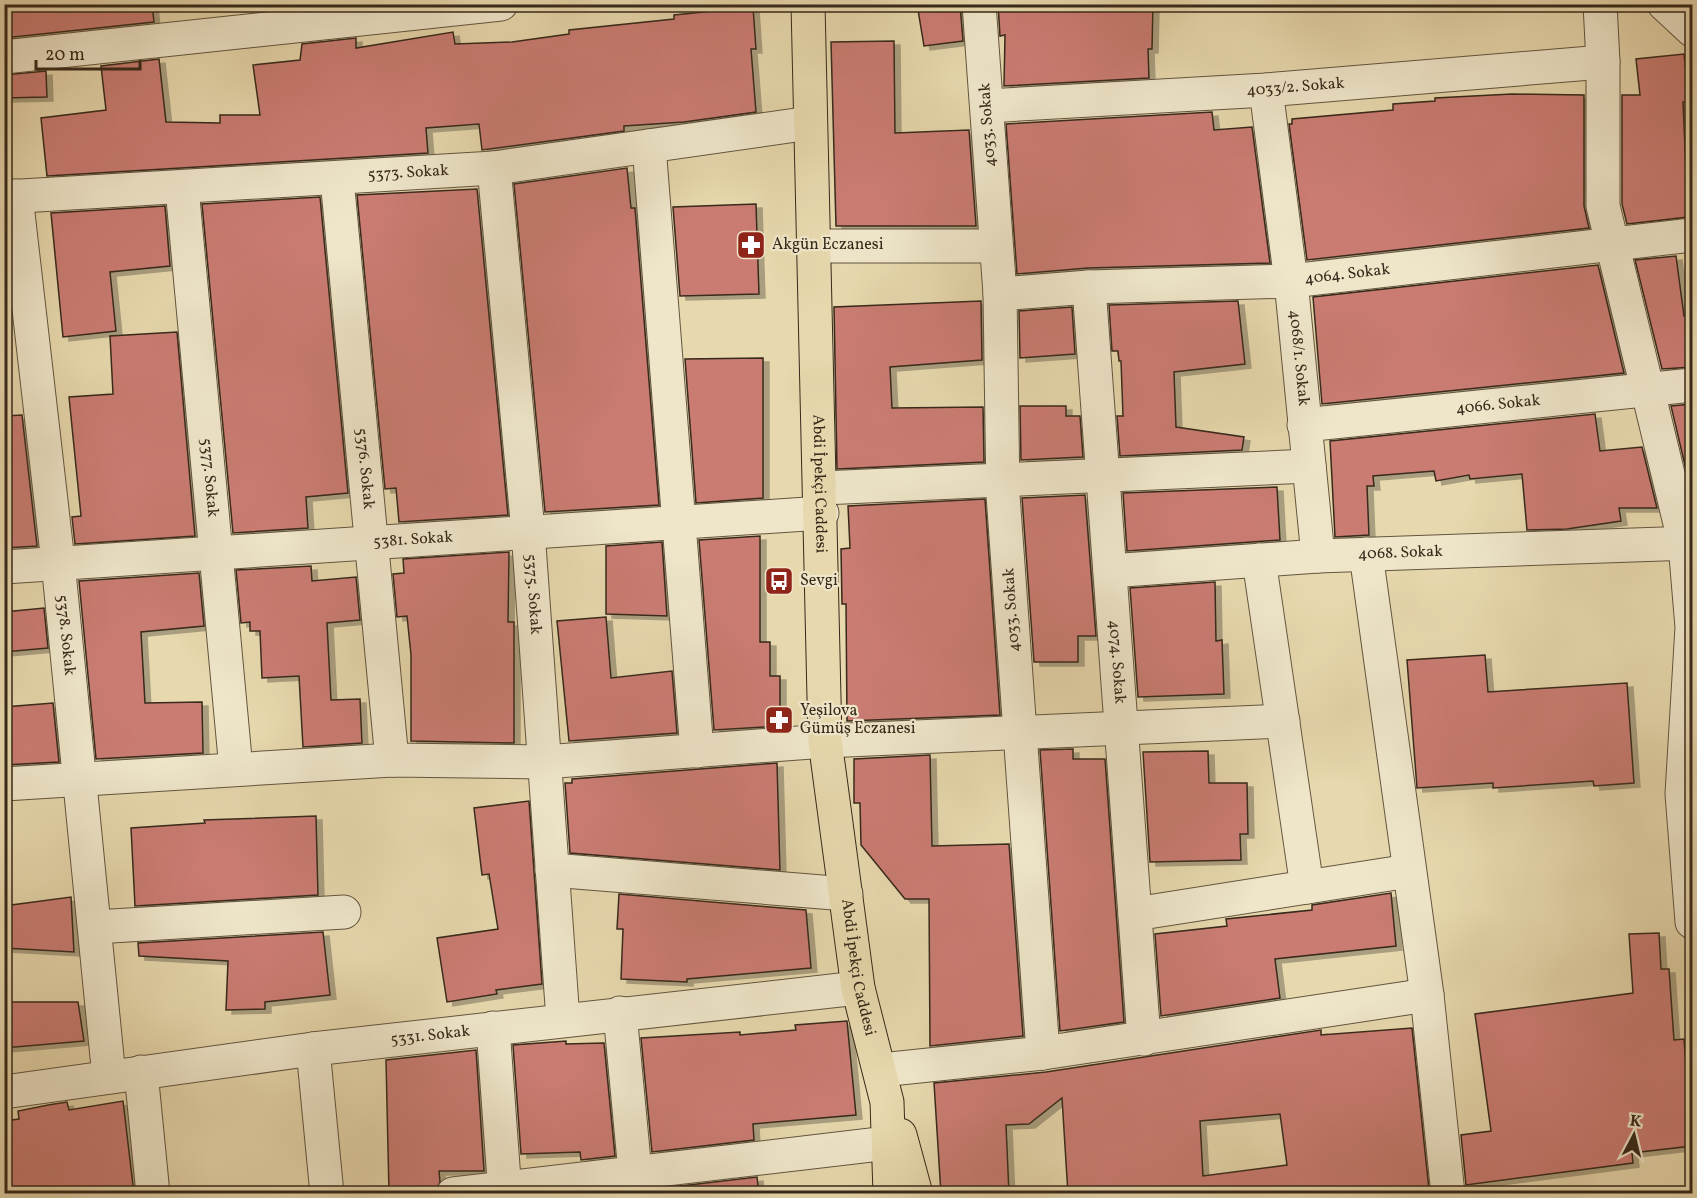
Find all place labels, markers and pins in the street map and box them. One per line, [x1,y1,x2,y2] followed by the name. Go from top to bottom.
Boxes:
[735,229,767,261] pharmacy icon: Akgün Eczanesi
[772,234,884,256] place label: Akgün Eczanesi
[763,565,795,597] bus stop icon: Sevgi
[800,570,838,592] place label: Sevgi
[800,700,916,740] place label: Yeşilova Gümüş Eczanesi
[763,704,795,736] pharmacy icon: Yeşilova Gümüş Eczanesi

